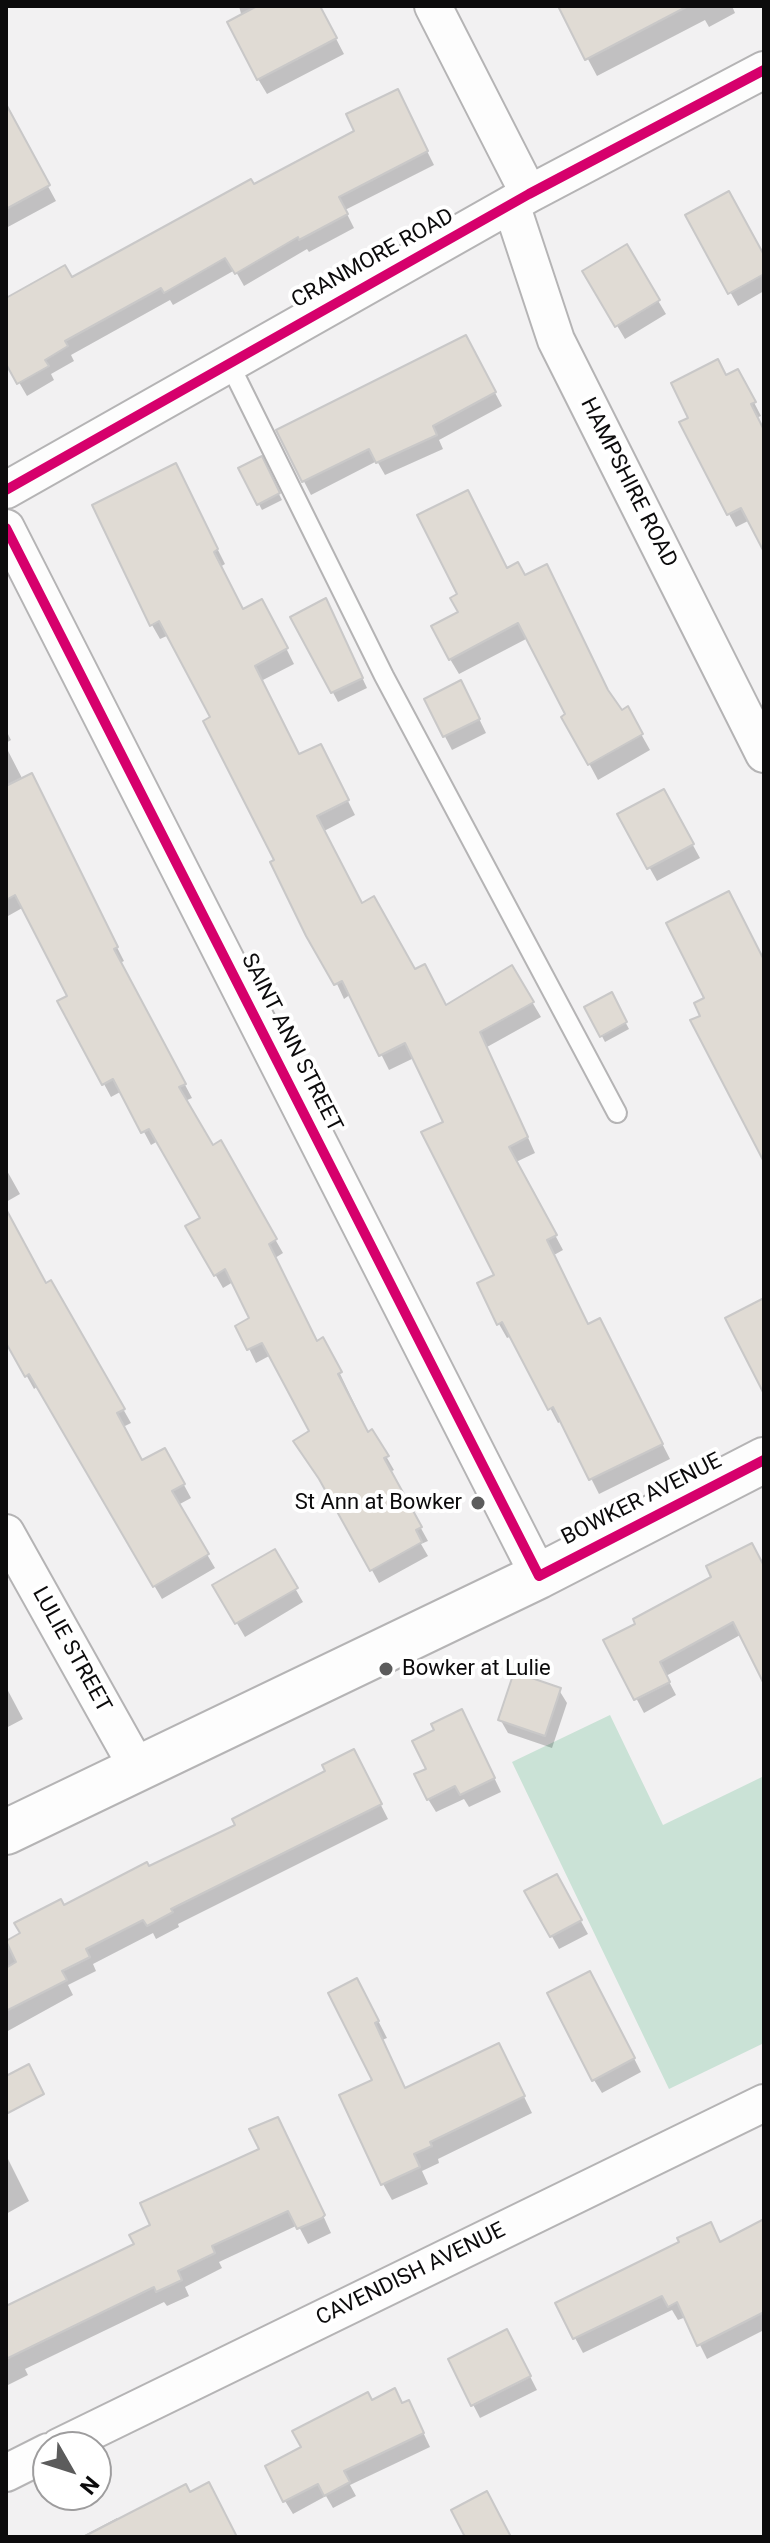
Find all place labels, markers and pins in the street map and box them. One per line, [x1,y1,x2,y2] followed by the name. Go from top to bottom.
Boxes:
[295,1490,462,1516] place label: St Ann at Bowker
[469,1494,487,1512] marker: St Ann at Bowker
[402,1656,551,1682] place label: Bowker at Lulie
[377,1660,395,1678] marker: Bowker at Lulie

